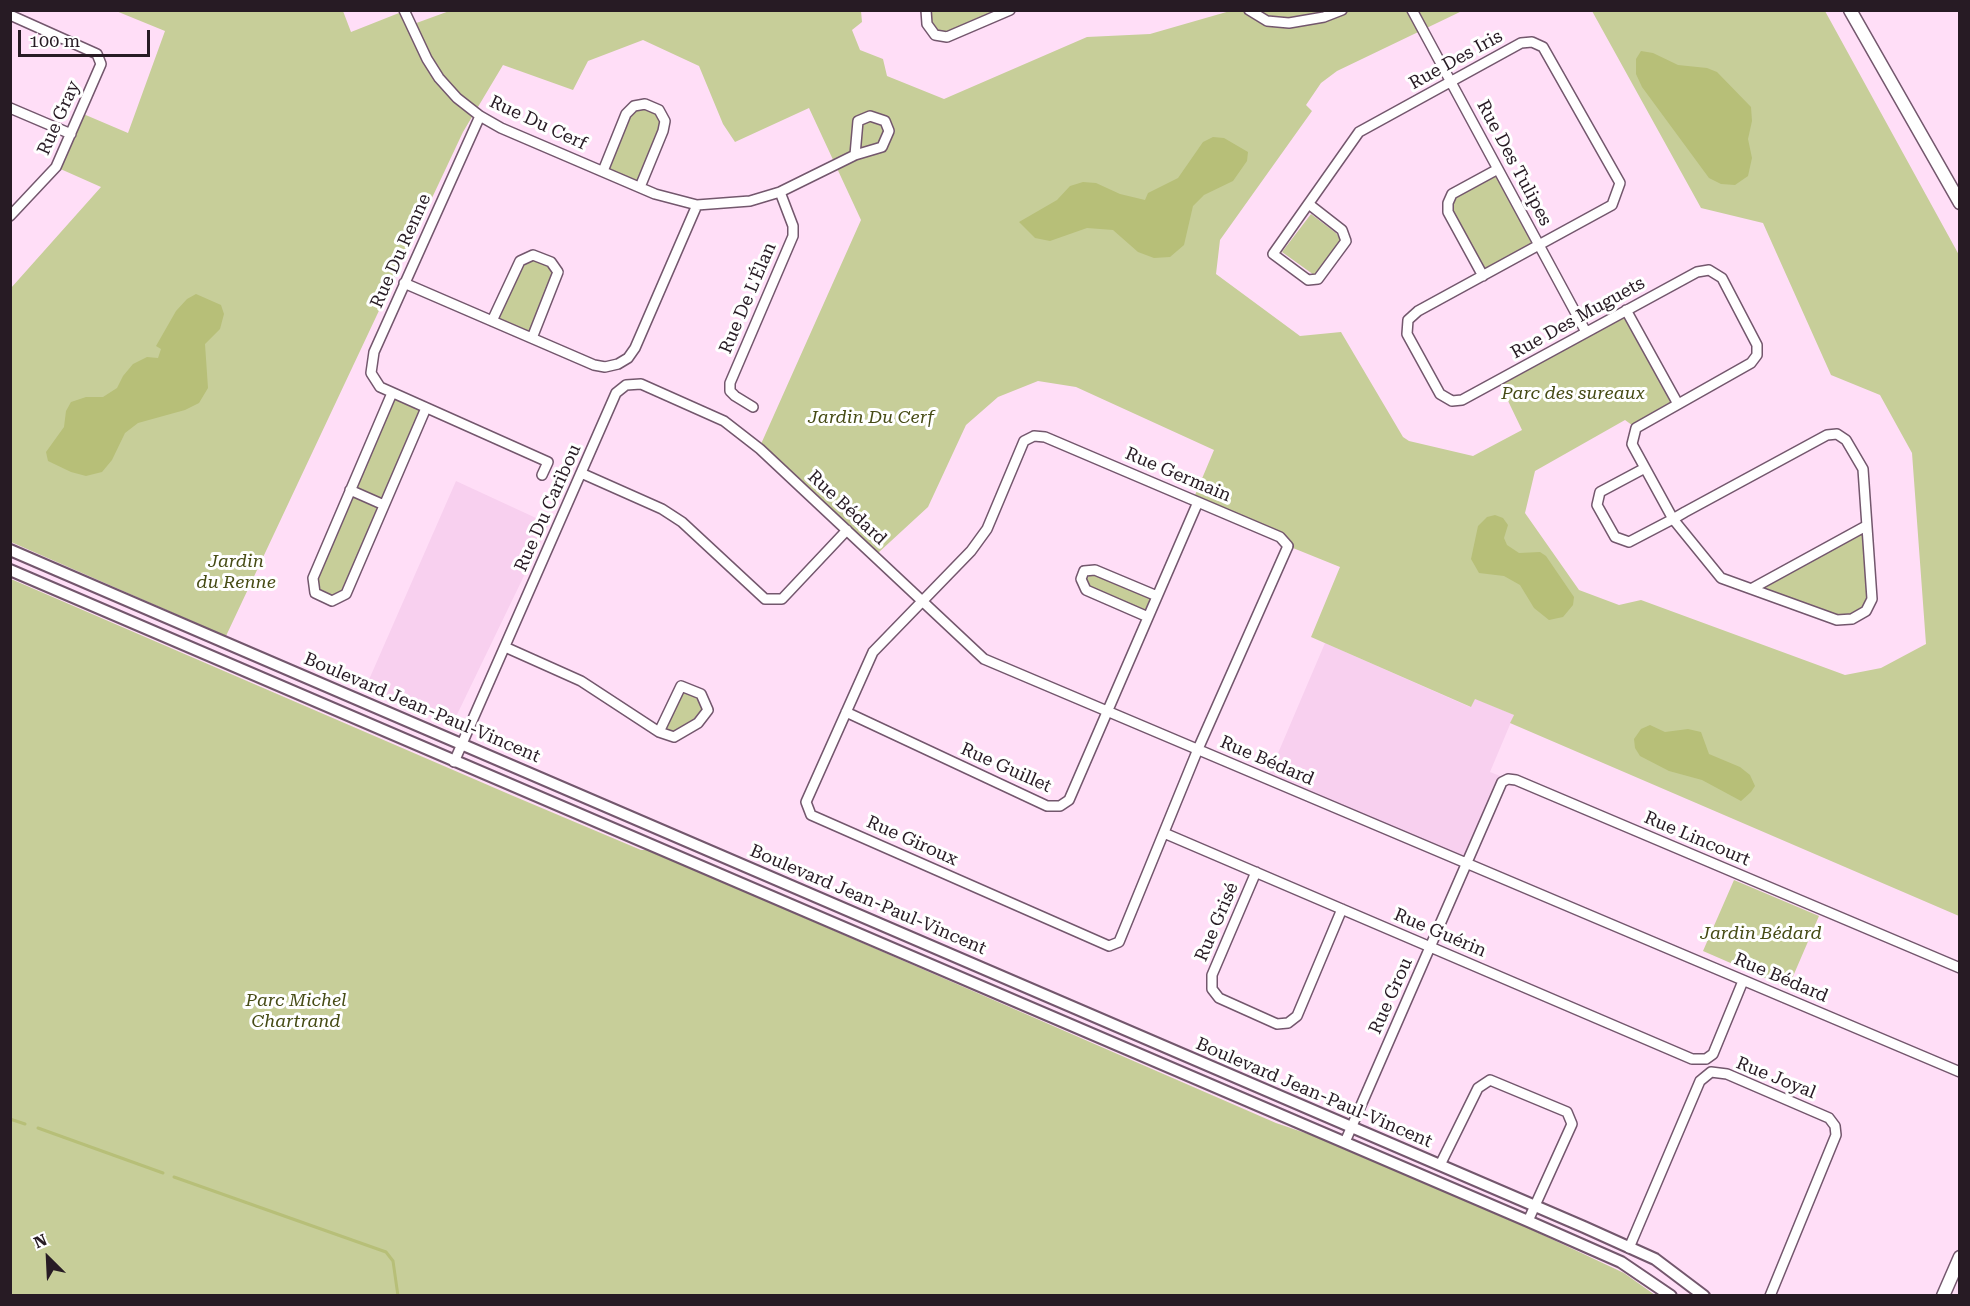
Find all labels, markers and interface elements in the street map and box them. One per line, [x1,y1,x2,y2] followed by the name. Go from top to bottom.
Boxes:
[21,18,153,56] scale bar
[1406,26,1506,94] street label: Rue Des Iris
[29,30,80,51] text: 100 m
[33,77,85,159] street label: Rue Gray
[486,91,590,155] street label: Rue Du Cerf
[1472,96,1556,230] street label: Rue Des Tulipes
[366,191,436,311] street label: Rue Du Renne
[715,239,781,357] street label: Rue De L'Élan
[1507,272,1649,364] street label: Rue Des Muguets
[1501,383,1645,405] park label: Parc des sureaux
[808,407,934,429] park label: Jardin Du Cerf
[510,441,586,575] street label: Rue Du Caribou
[1122,443,1234,507] street label: Rue Germain
[803,466,891,550] street label: Rue Bédard
[196,551,276,594] park label: Jardin du Renne
[301,648,543,768] street label: Boulevard Jean-Paul-Vincent
[1217,732,1317,790] street label: Rue Bédard
[957,738,1055,798] street label: Rue Guillet
[1641,807,1753,871] street label: Rue Lincourt
[863,811,961,871] street label: Rue Giroux
[747,840,989,960] street label: Boulevard Jean-Paul-Vincent
[1191,879,1243,965] street label: Rue Grisé
[1391,904,1489,962] street label: Rue Guérin
[1700,923,1822,945] park label: Jardin Bédard
[1731,949,1831,1007] street label: Rue Bédard
[1365,954,1417,1038] street label: Rue Grou
[246,990,346,1032] park label: Parc Michel Chartrand
[1193,1033,1435,1153] street label: Boulevard Jean-Paul-Vincent
[1733,1052,1819,1104] street label: Rue Joyal
[18,1228,78,1288] north arrow
[31,1230,50,1252] text: N

